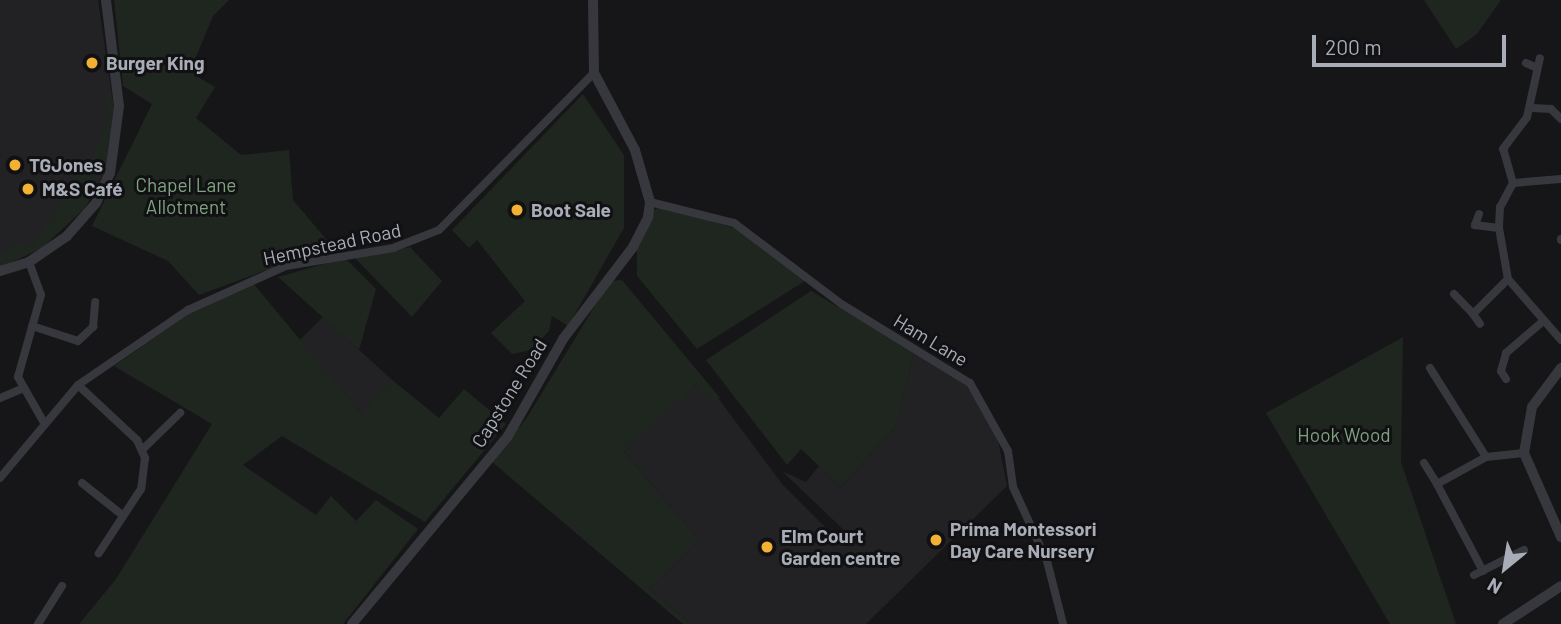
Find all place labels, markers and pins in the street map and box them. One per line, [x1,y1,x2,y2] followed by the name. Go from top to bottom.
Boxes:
[106,52,205,74] place label: Burger King
[84,55,100,71] marker: Burger King
[29,154,103,176] place label: TGJones
[7,157,23,173] marker: TGJones
[42,178,123,200] place label: M&S Café
[20,181,36,197] marker: M&S Café
[531,199,611,221] place label: Boot Sale
[509,202,525,218] marker: Boot Sale
[950,518,1097,562] place label: Prima Montessori Day Care Nursery
[781,525,900,569] place label: Elm Court Garden centre
[928,532,944,548] marker: Prima Montessori Day Care Nursery
[759,539,775,555] marker: Elm Court Garden centre

